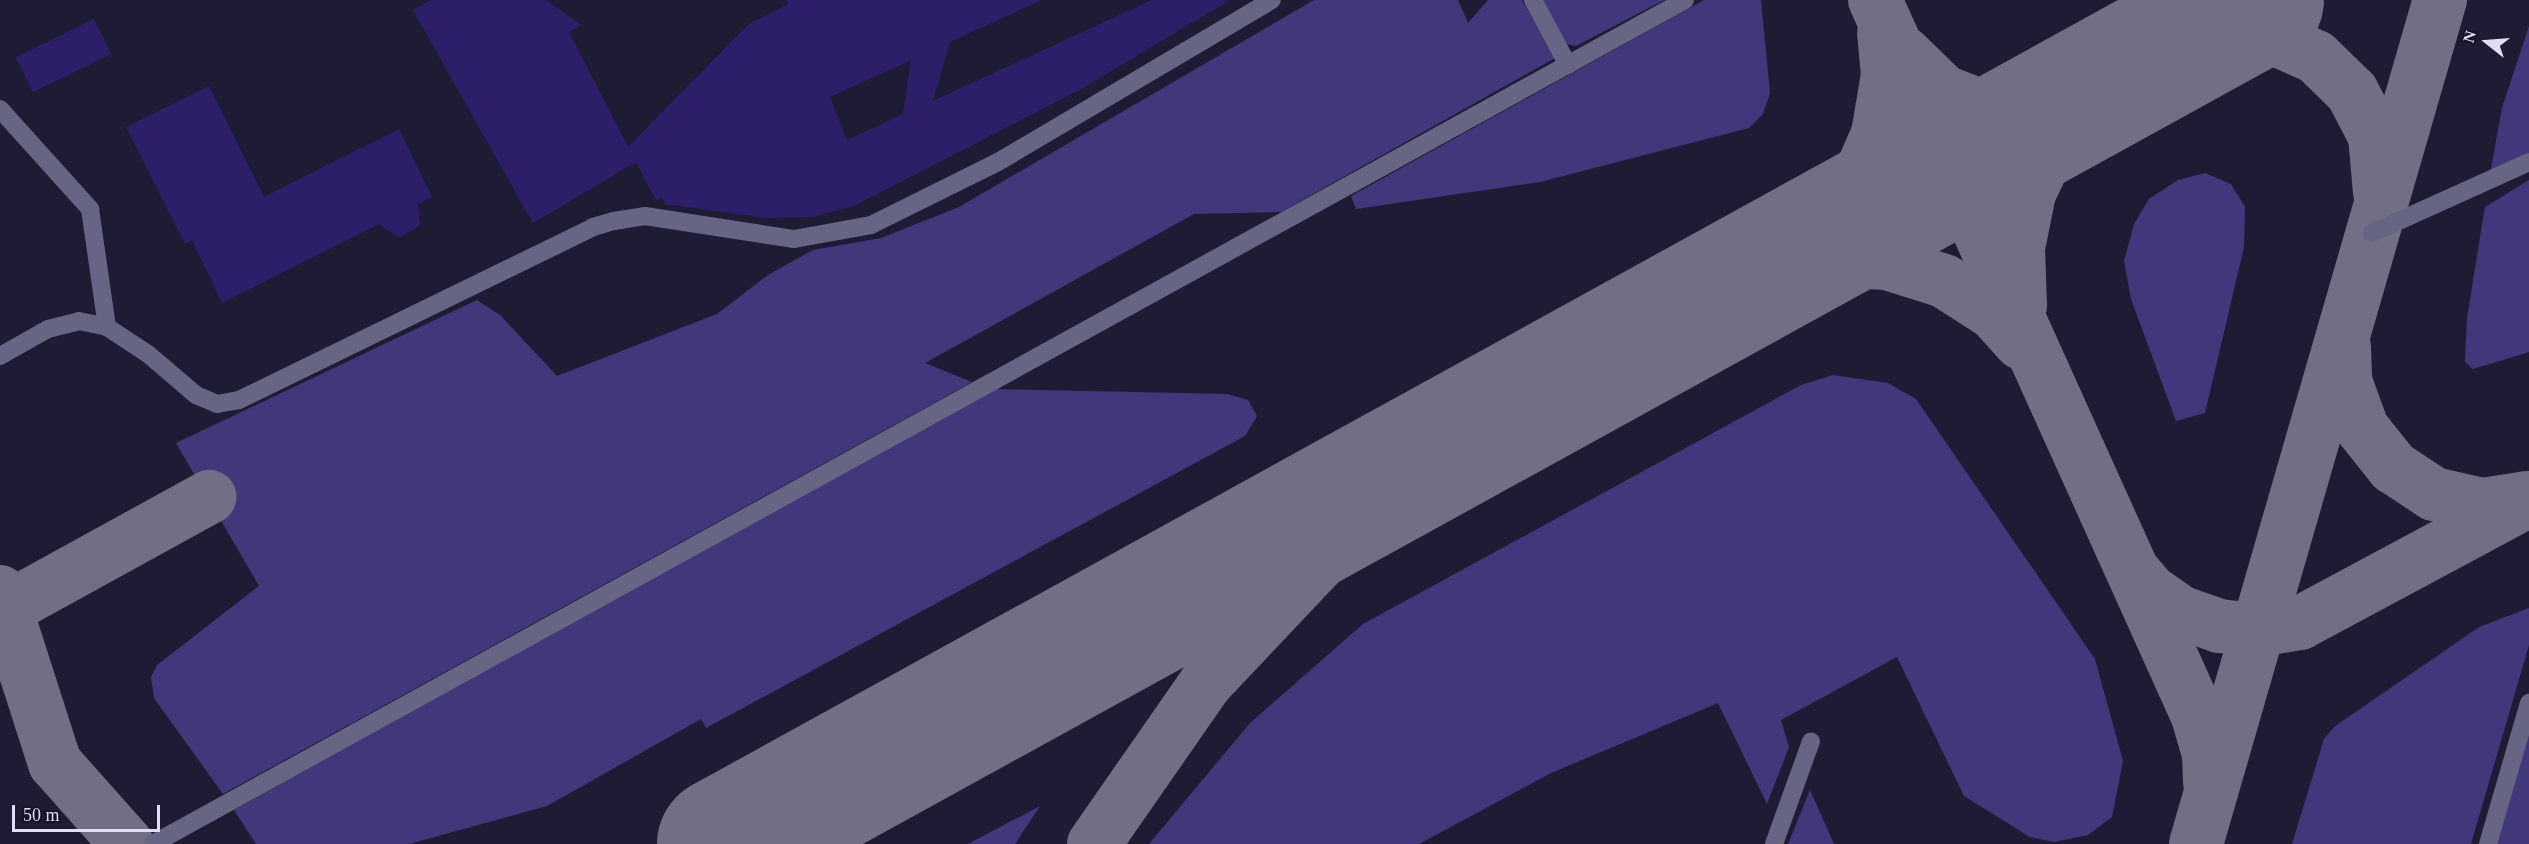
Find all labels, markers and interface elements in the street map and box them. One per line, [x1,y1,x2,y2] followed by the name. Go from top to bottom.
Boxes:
[2457,12,2517,72] north arrow
[2459,29,2479,45] text: N
[15,793,164,831] scale bar
[23,805,60,825] text: 50 m

